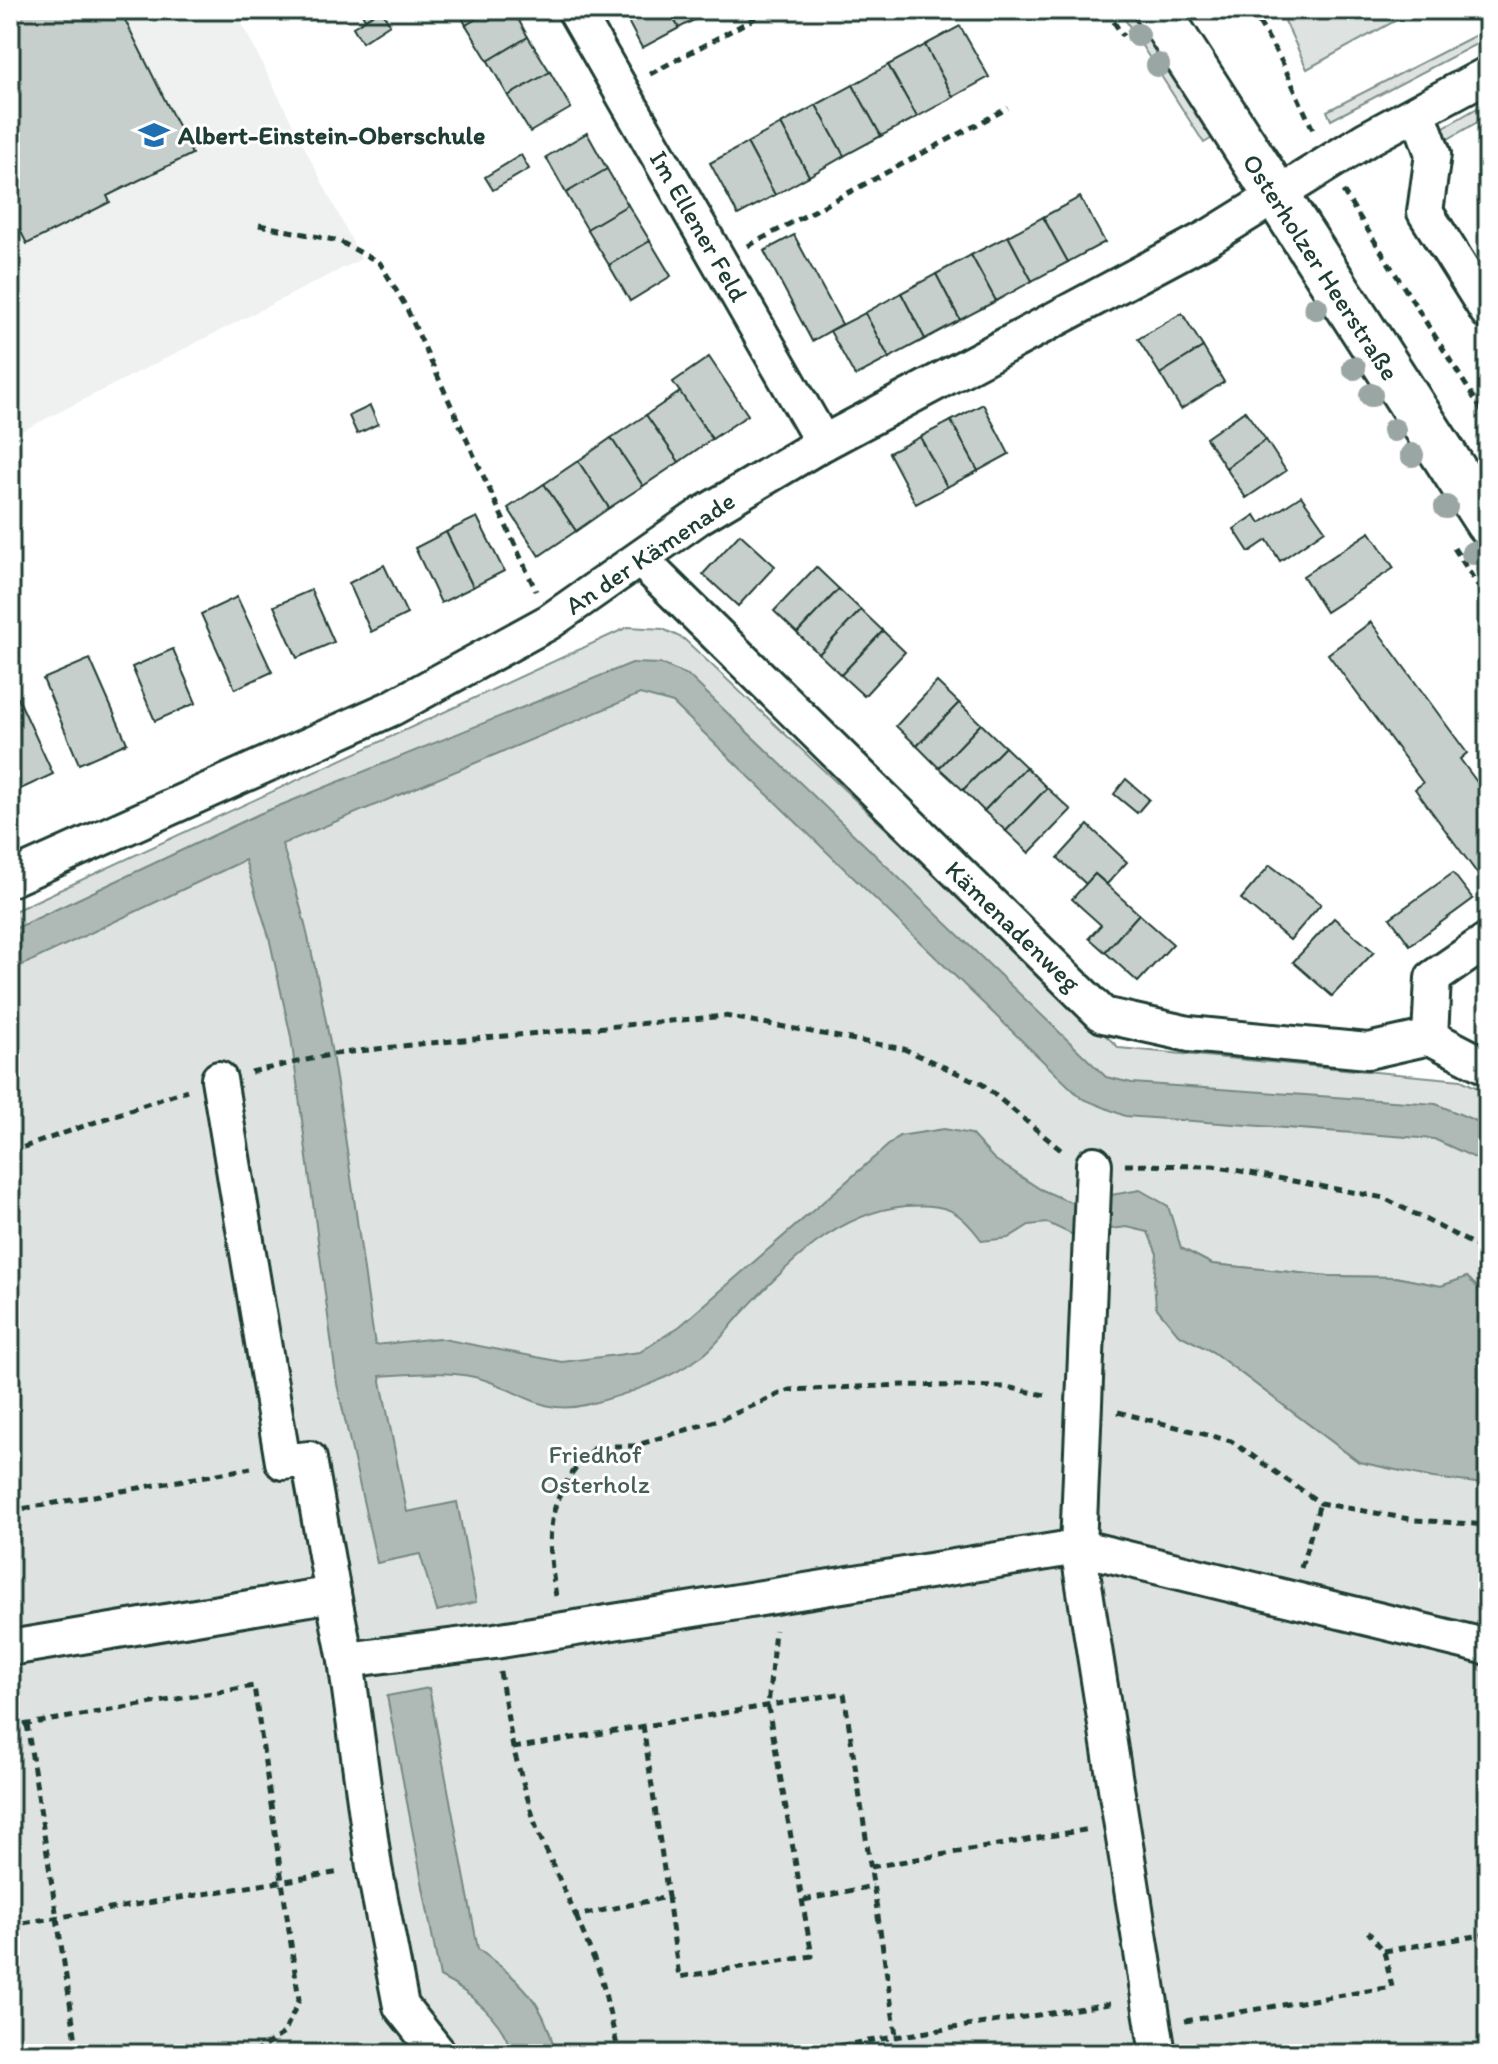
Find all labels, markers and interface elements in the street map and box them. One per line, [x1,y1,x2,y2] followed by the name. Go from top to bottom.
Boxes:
[137,118,171,152] school or university icon: Albert-Einstein-Oberschule
[177,119,485,151] place label: Albert-Einstein-Oberschule
[643,145,756,308] street label: Im Ellener Feld
[1236,148,1406,386] street label: Osterholzer Heerstraße
[559,484,741,622] street label: An der Kämenade
[939,853,1088,999] street label: Kämenadenweg
[540,1438,650,1500] park label: Friedhof Osterholz

